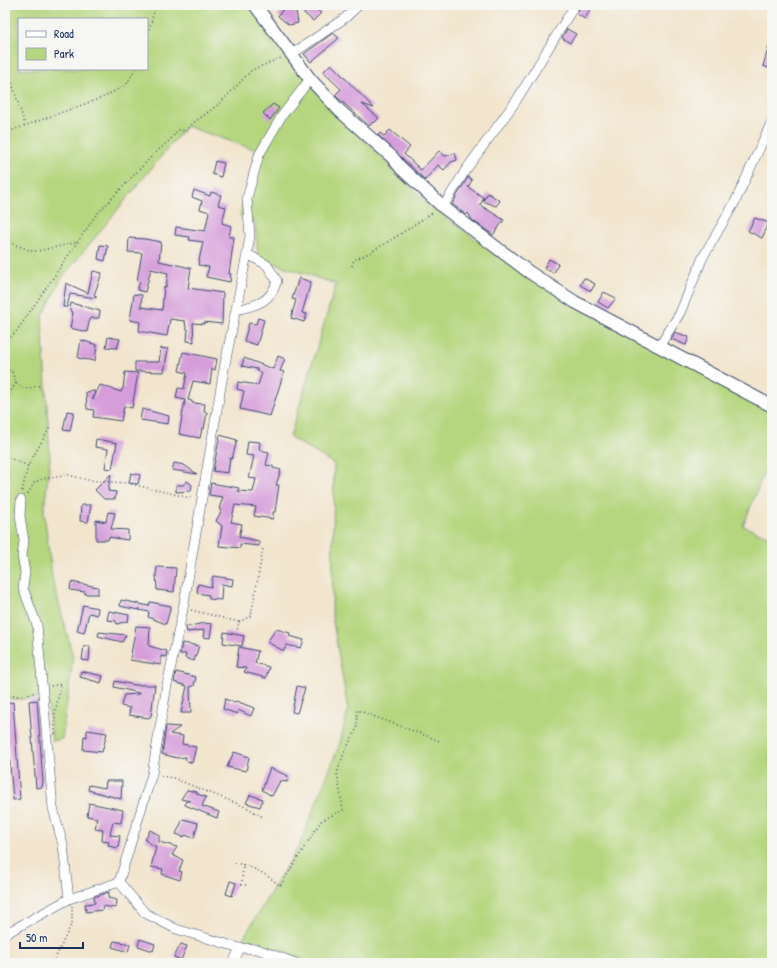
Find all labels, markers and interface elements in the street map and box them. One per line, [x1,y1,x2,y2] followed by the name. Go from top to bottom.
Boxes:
[18,18,148,70] legend
[54,25,74,42] text: Road
[54,45,74,62] text: Park
[20,924,83,950] scale bar
[26,929,47,946] text: 50 m

